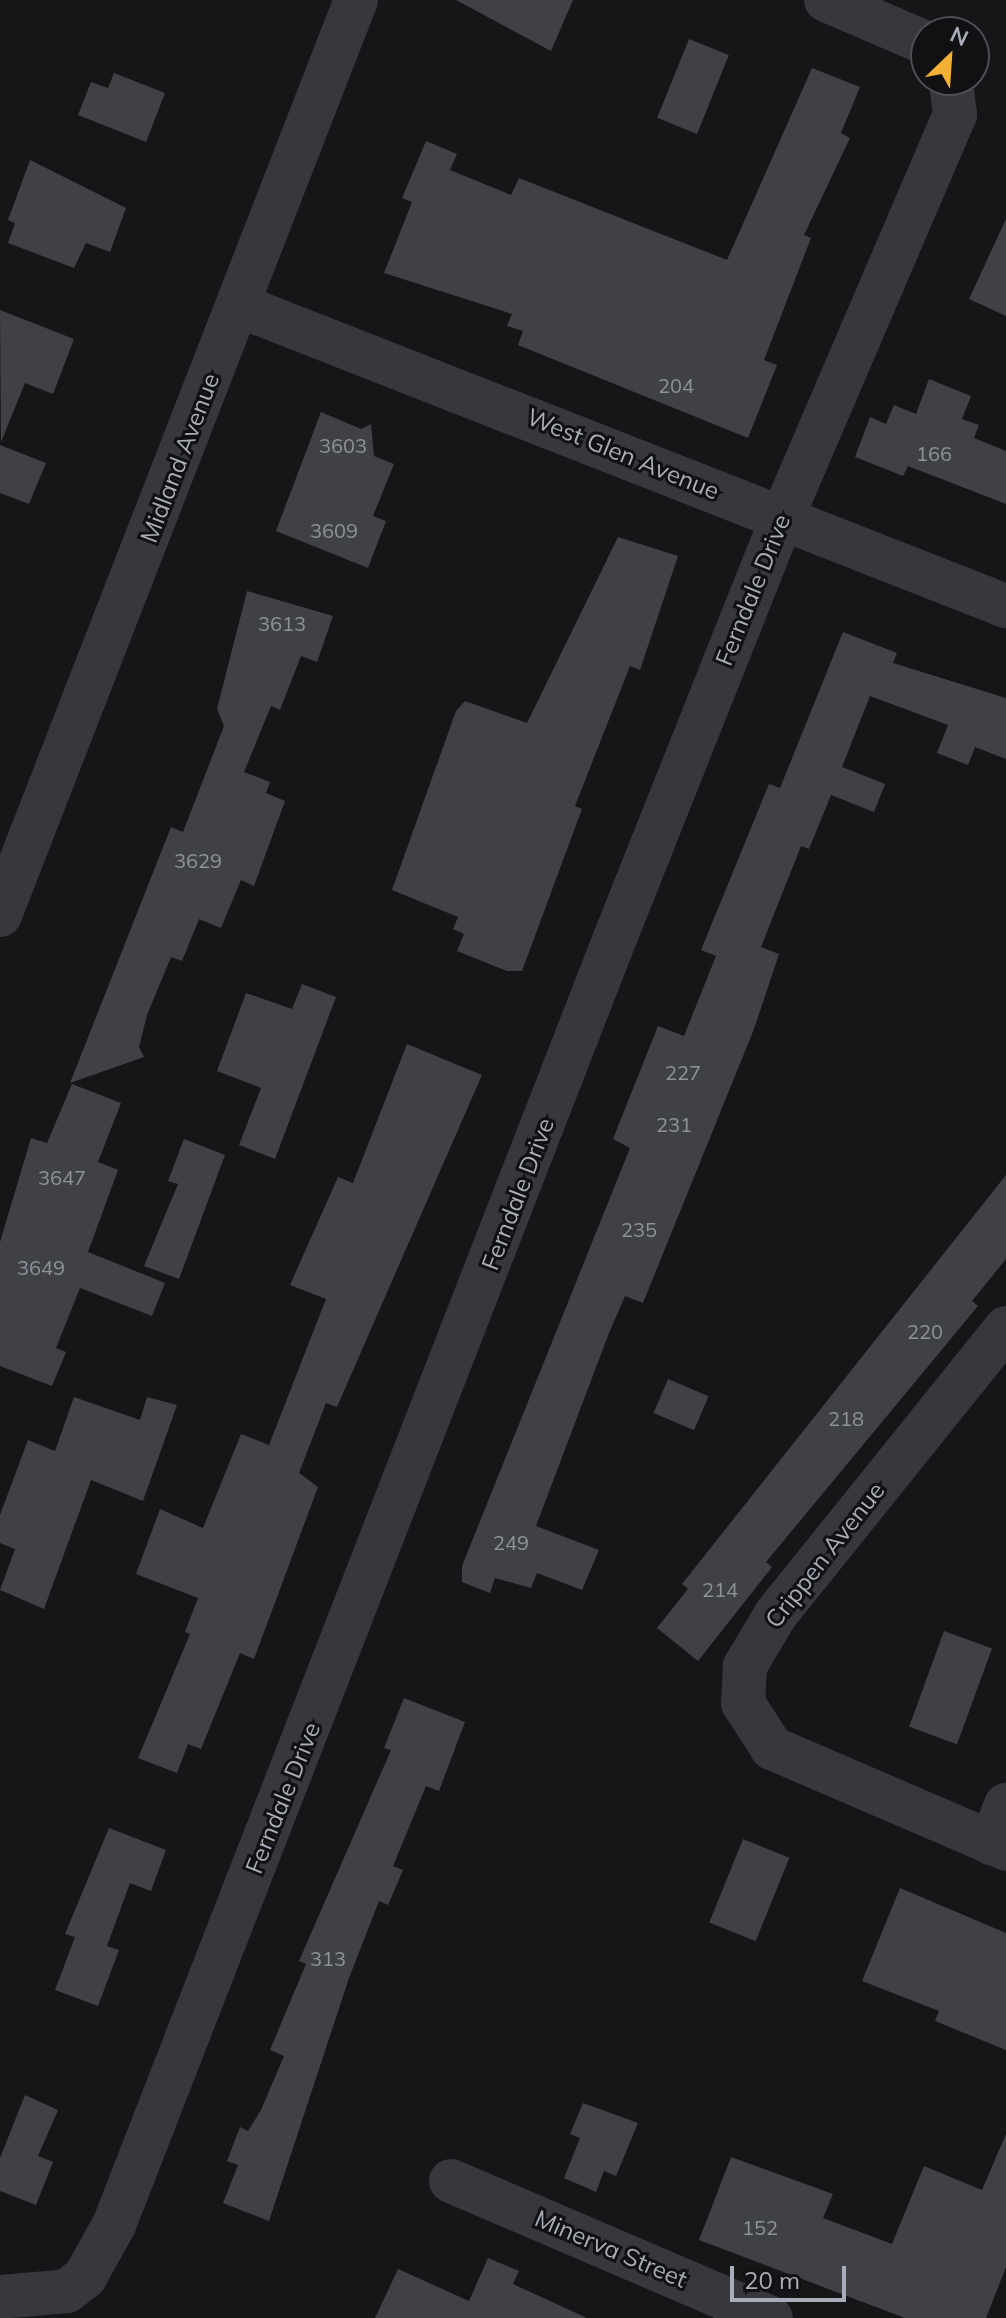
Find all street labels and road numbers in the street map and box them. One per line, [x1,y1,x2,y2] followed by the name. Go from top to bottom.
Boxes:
[134,369,226,547] street label: Midland Avenue
[523,402,723,506] street label: West Glen Avenue
[710,510,796,670] street label: Ferndale Drive
[476,1114,560,1274] street label: Ferndale Drive
[759,1477,891,1633] street label: Crippen Avenue
[240,1718,326,1878] street label: Ferndale Drive
[531,2204,691,2294] street label: Minerva Street

